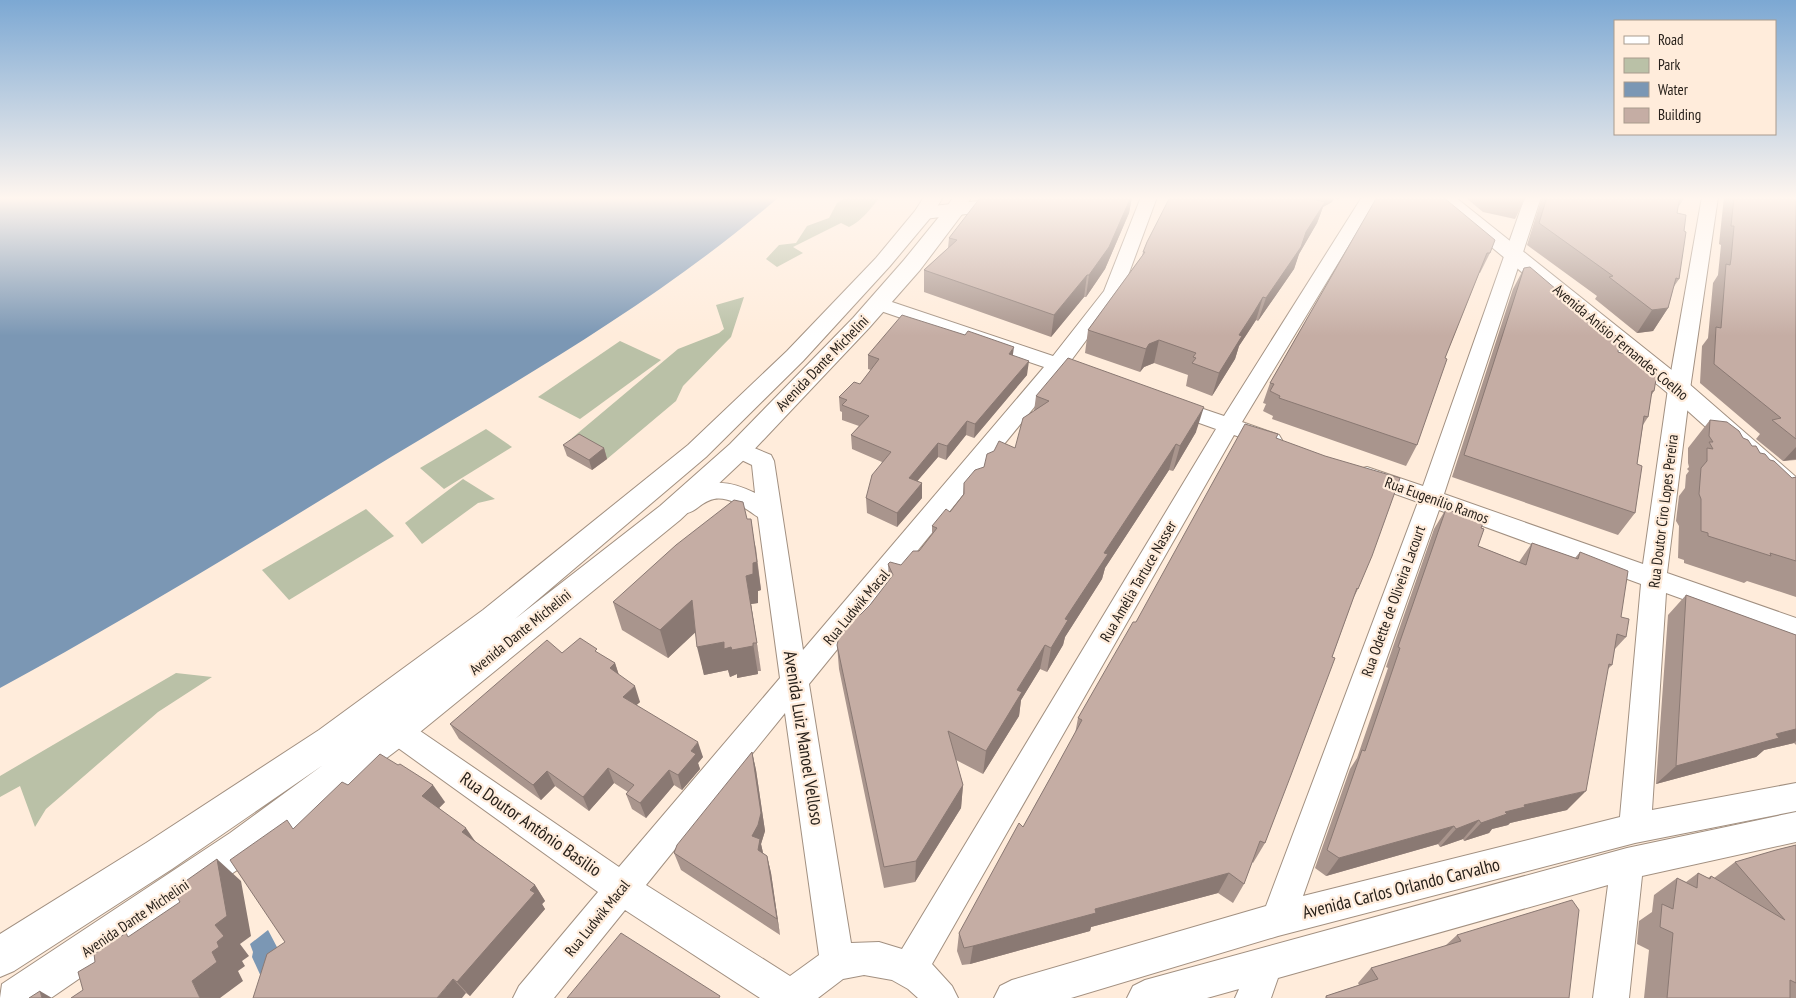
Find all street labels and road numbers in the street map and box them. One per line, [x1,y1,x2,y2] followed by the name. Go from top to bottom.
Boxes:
[1549,280,1693,404] street label: Avenida Anísio Fernandes Coelho
[772,311,872,415] street label: Avenida Dante Michelini
[1644,433,1682,589] street label: Rua Doutor Ciro Lopes Pereira
[1382,472,1492,528] street label: Rua Eugenílio Ramos
[1096,516,1181,645] street label: Rua Amélia Tartuce Nasser
[1357,523,1429,679] street label: Rua Odette de Oliveira Lacourt
[819,565,894,649] street label: Rua Ludwik Macal
[465,585,575,679] street label: Avenida Dante Michelini
[779,649,829,827] street label: Avenida Luiz Manoel Velloso
[456,767,606,882] street label: Rua Doutor Antônio Basilio
[1300,852,1502,924] street label: Avenida Carlos Orlando Carvalho
[78,875,192,961] street label: Avenida Dante Michelini
[560,875,634,960] street label: Rua Ludwik Macal

